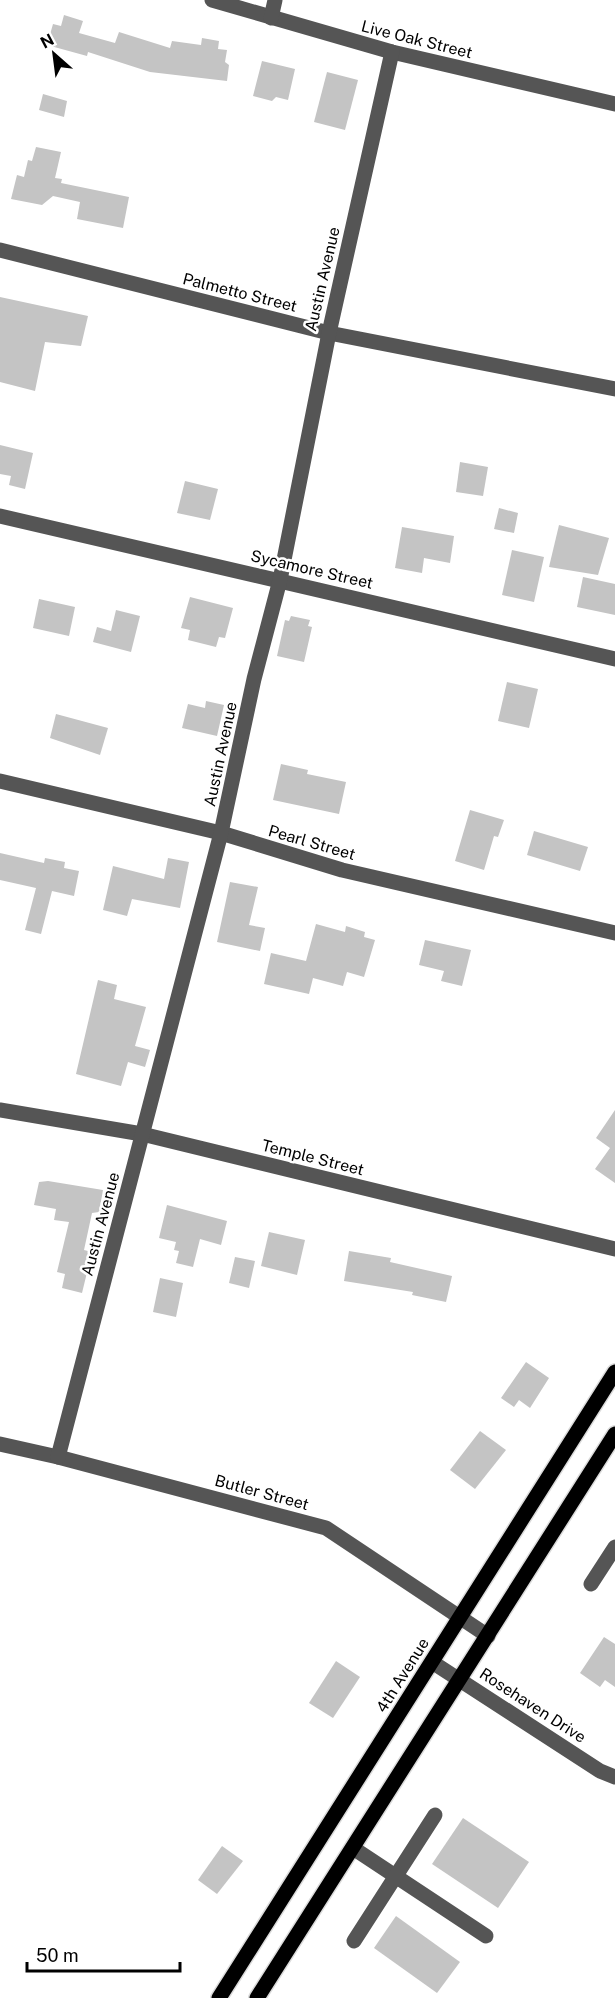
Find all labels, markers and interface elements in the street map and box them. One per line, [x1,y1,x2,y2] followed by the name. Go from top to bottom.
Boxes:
[359,16,474,62] street label: Live Oak Street
[24,24,84,84] north arrow
[37,30,57,53] text: N
[301,225,344,333] street label: Austin Avenue
[181,269,299,316] street label: Palmetto Street
[249,546,375,593] street label: Sycamore Street
[200,700,241,808] street label: Austin Avenue
[266,821,358,864] street label: Pearl Street
[260,1136,366,1179] street label: Temple Street
[77,1170,123,1278] street label: Austin Avenue
[213,1471,311,1514] street label: Butler Street
[372,1634,433,1716] street label: 4th Avenue
[476,1664,589,1747] street label: Rosehaven Drive
[27,1935,180,1973] scale bar
[36,1945,79,1966] text: 50 m

